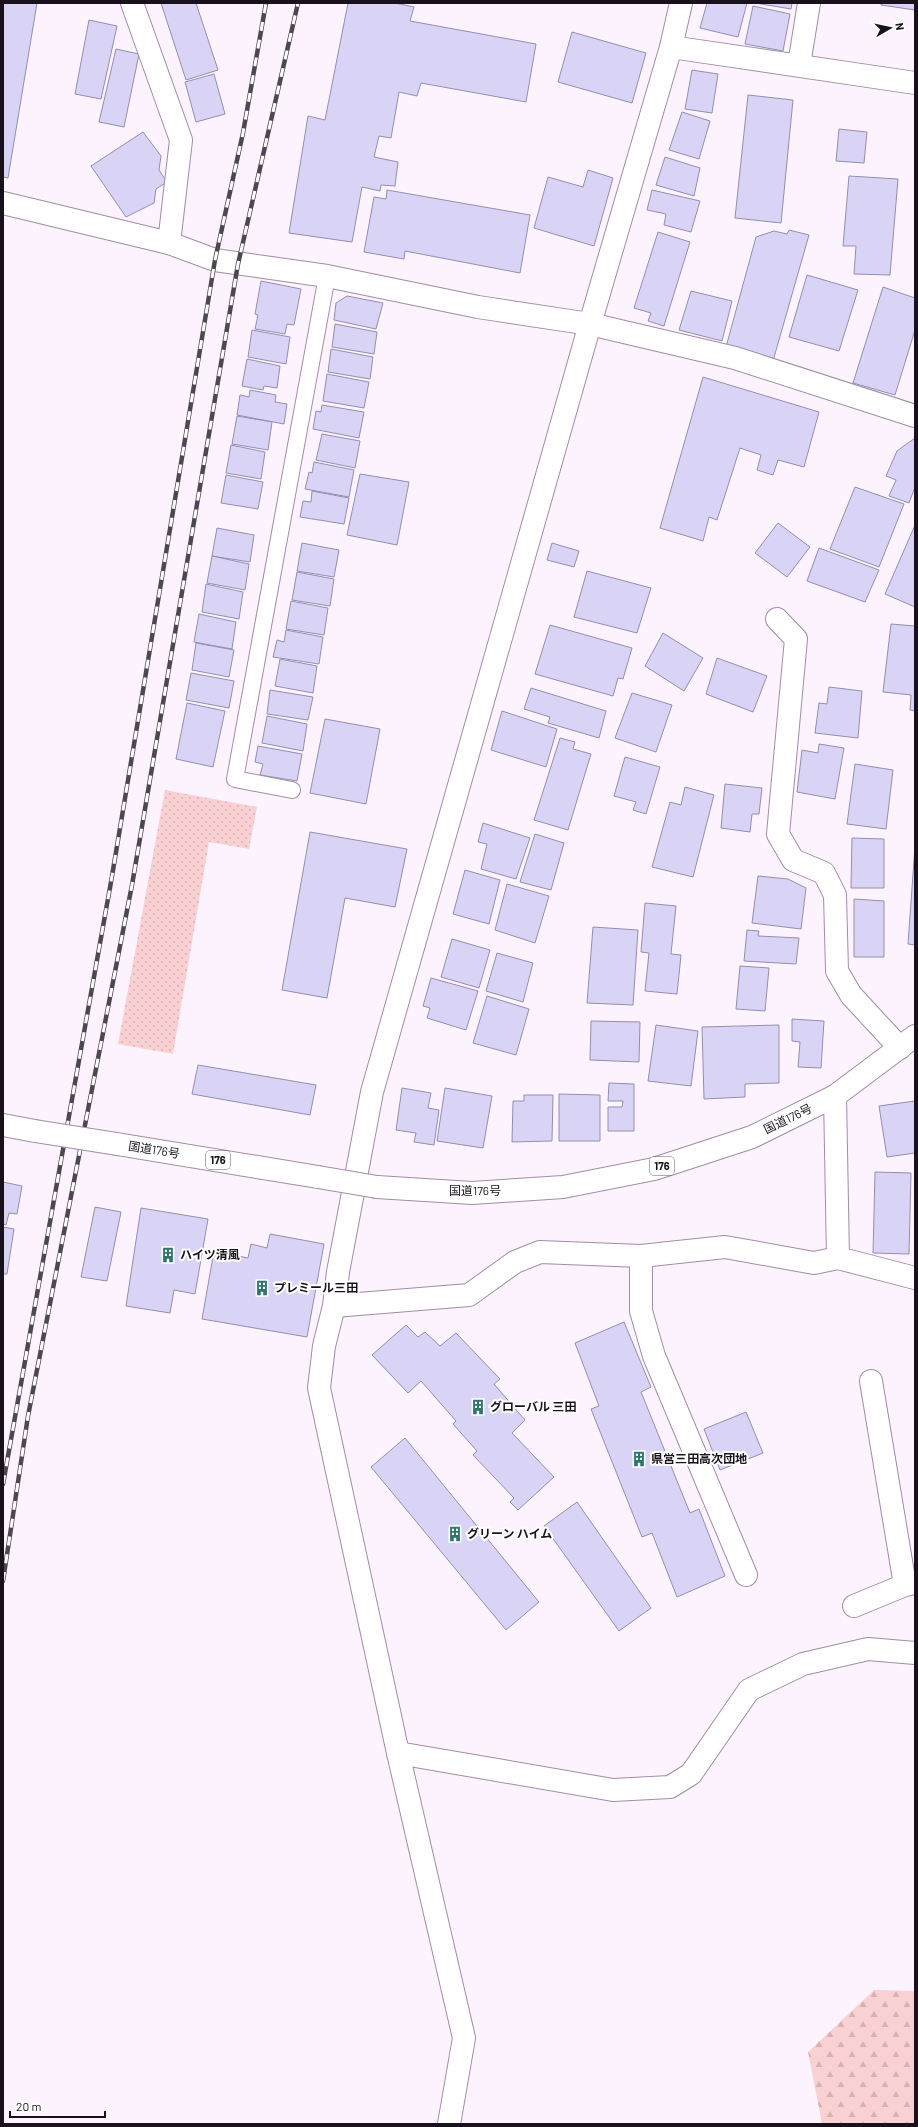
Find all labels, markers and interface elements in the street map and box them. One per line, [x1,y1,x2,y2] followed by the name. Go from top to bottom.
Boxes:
[870,8,910,48] north arrow
[893,22,907,31] text: N
[761,1100,814,1136] street label: 国道176号
[127,1138,181,1160] street label: 国道176号
[206,1151,230,1169] road number: 176
[650,1157,674,1175] road number: 176
[449,1183,501,1197] street label: 国道176号
[159,1246,177,1264] building icon: ハイツ清風
[180,1247,240,1261] place label: ハイツ清風
[253,1279,271,1297] building icon: プレミール三田
[274,1280,358,1294] place label: プレミール三田
[469,1398,487,1416] building icon: グローバル 三田
[490,1399,576,1413] place label: グローバル 三田
[630,1450,648,1468] building icon: 県営三田高次団地
[651,1451,747,1465] place label: 県営三田高次団地
[446,1525,464,1543] building icon: グリーン ハイム
[467,1526,552,1540] place label: グリーン ハイム
[10,2093,105,2119] scale bar
[16,2099,42,2113] text: 20 m

